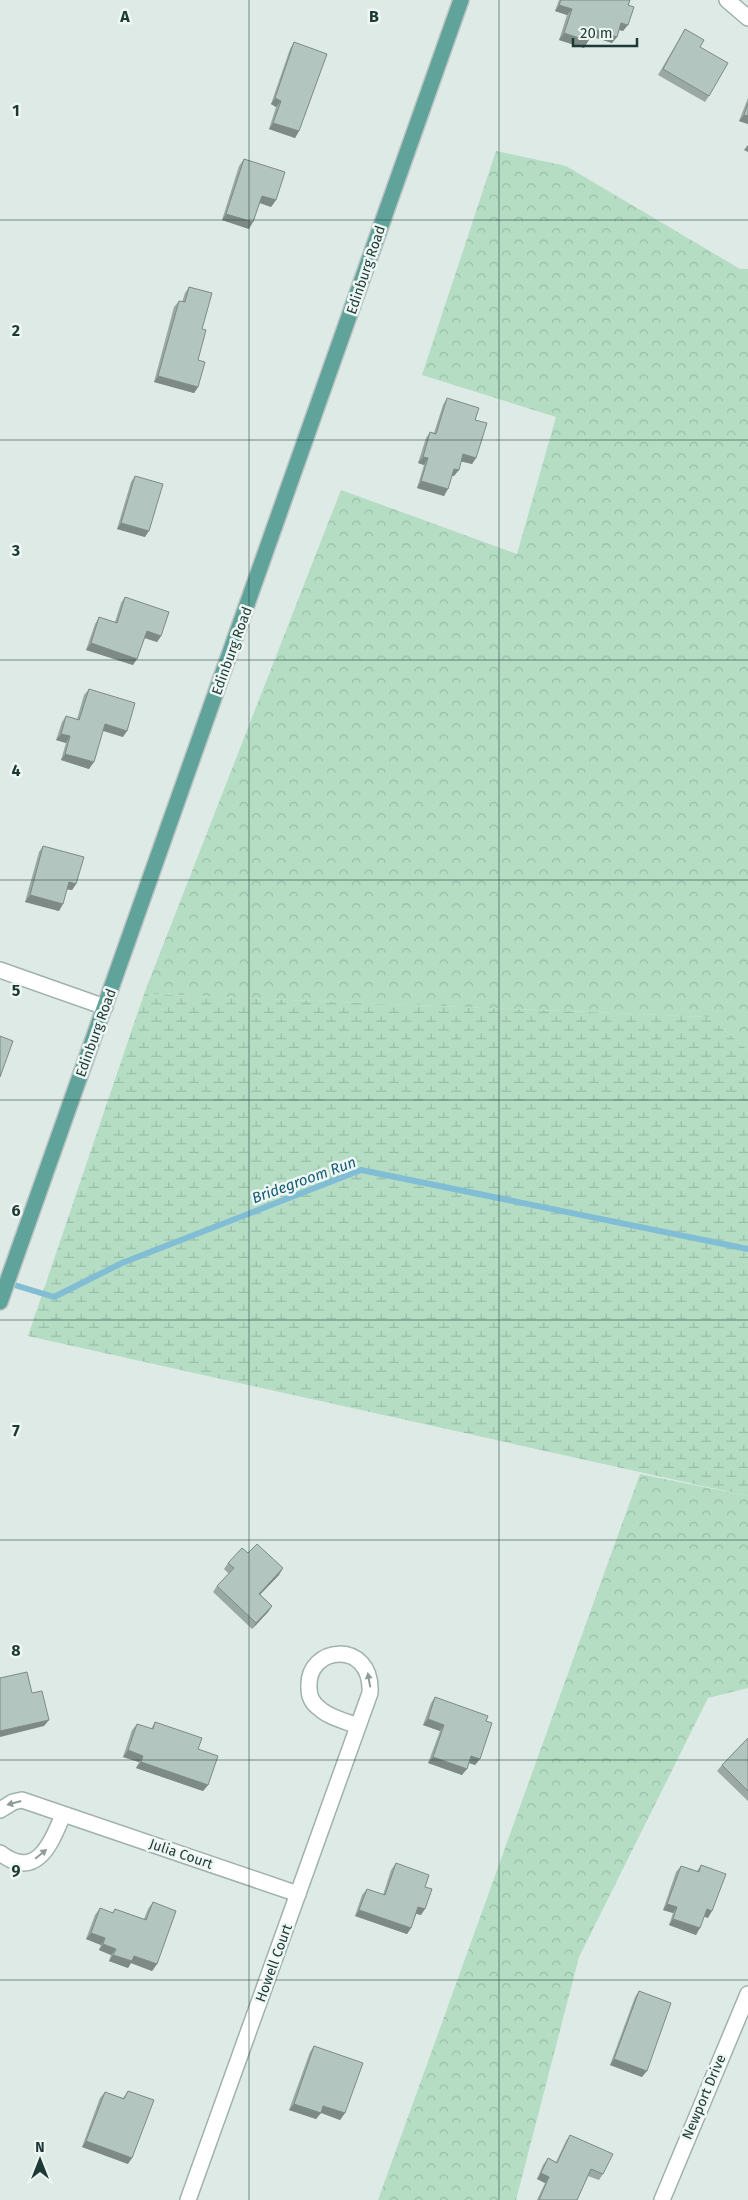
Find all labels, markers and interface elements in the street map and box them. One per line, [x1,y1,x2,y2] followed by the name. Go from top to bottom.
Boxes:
[119,7,130,26] text: A
[369,7,379,26] text: B
[573,15,637,47] scale bar
[580,24,613,42] text: 20 m
[12,101,20,120] text: 1
[343,223,389,317] street label: Edinburg Road
[12,321,20,340] text: 2
[11,541,20,560] text: 3
[208,605,256,697] street label: Edinburg Road
[11,761,21,780] text: 4
[12,981,21,1000] text: 5
[72,987,120,1079] street label: Edinburg Road
[249,1153,359,1207] water label: Bridegroom Run
[11,1201,21,1220] text: 6
[12,1421,20,1440] text: 7
[11,1641,21,1660] text: 8
[365,1671,373,1687] one-way arrow
[7,1799,22,1807] one-way arrow
[147,1835,216,1873] street label: Julia Court
[34,1849,48,1859] one-way arrow
[12,1861,21,1880] text: 9
[252,1921,296,2004] street label: Howell Court
[678,2052,730,2142] street label: Newport Drive
[15,2135,65,2185] north arrow
[35,2139,45,2156] text: N

